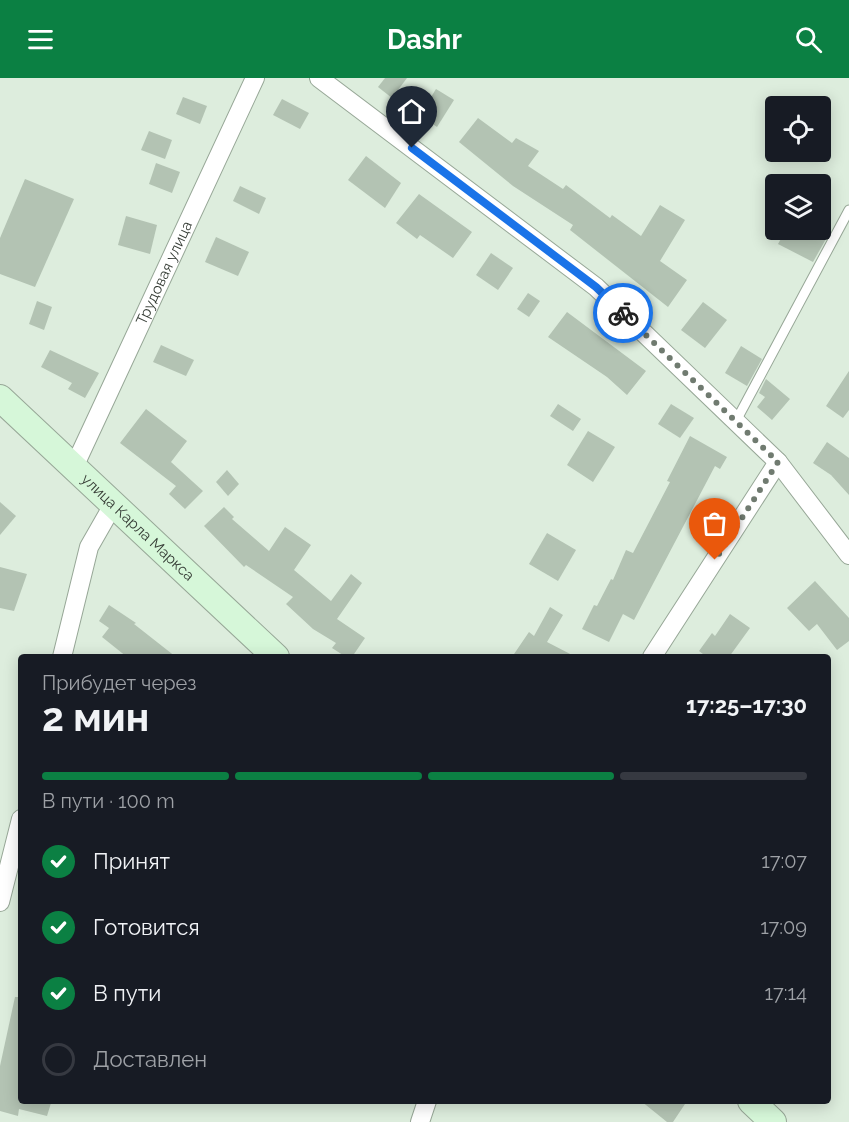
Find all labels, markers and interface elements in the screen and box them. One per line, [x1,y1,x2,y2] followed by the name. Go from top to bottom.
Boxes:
[24,23,57,56] icon: menu
[792,23,825,56] icon: search
[387,24,462,55] text: Dashr
[386,86,437,148] pin
[395,95,428,128] icon: home
[765,96,831,240] map controls
[765,96,831,162] button: locate
[765,174,831,240] button: layers
[132,218,196,328] street label: Трудовая улица
[593,283,653,343] courier
[607,297,640,330] icon: bike
[78,470,198,585] street label: улица Карла Маркса
[689,498,740,560] pin
[698,507,731,540] icon: bag
[42,671,196,695] text: Прибудет через
[686,692,807,718] text: 17:25–17:30
[42,694,149,740] text: 2 мин
[42,789,175,813] text: В пути · 100 m
[42,845,75,878] icon: check
[93,848,170,874] text: Принят
[761,849,807,873] text: 17:07
[42,911,75,944] icon: check
[93,914,200,940] text: Готовится
[760,915,807,939] text: 17:09
[42,977,75,1010] icon: check
[93,980,161,1006] text: В пути
[765,981,807,1005] text: 17:14
[93,1046,207,1072] text: Доставлен

